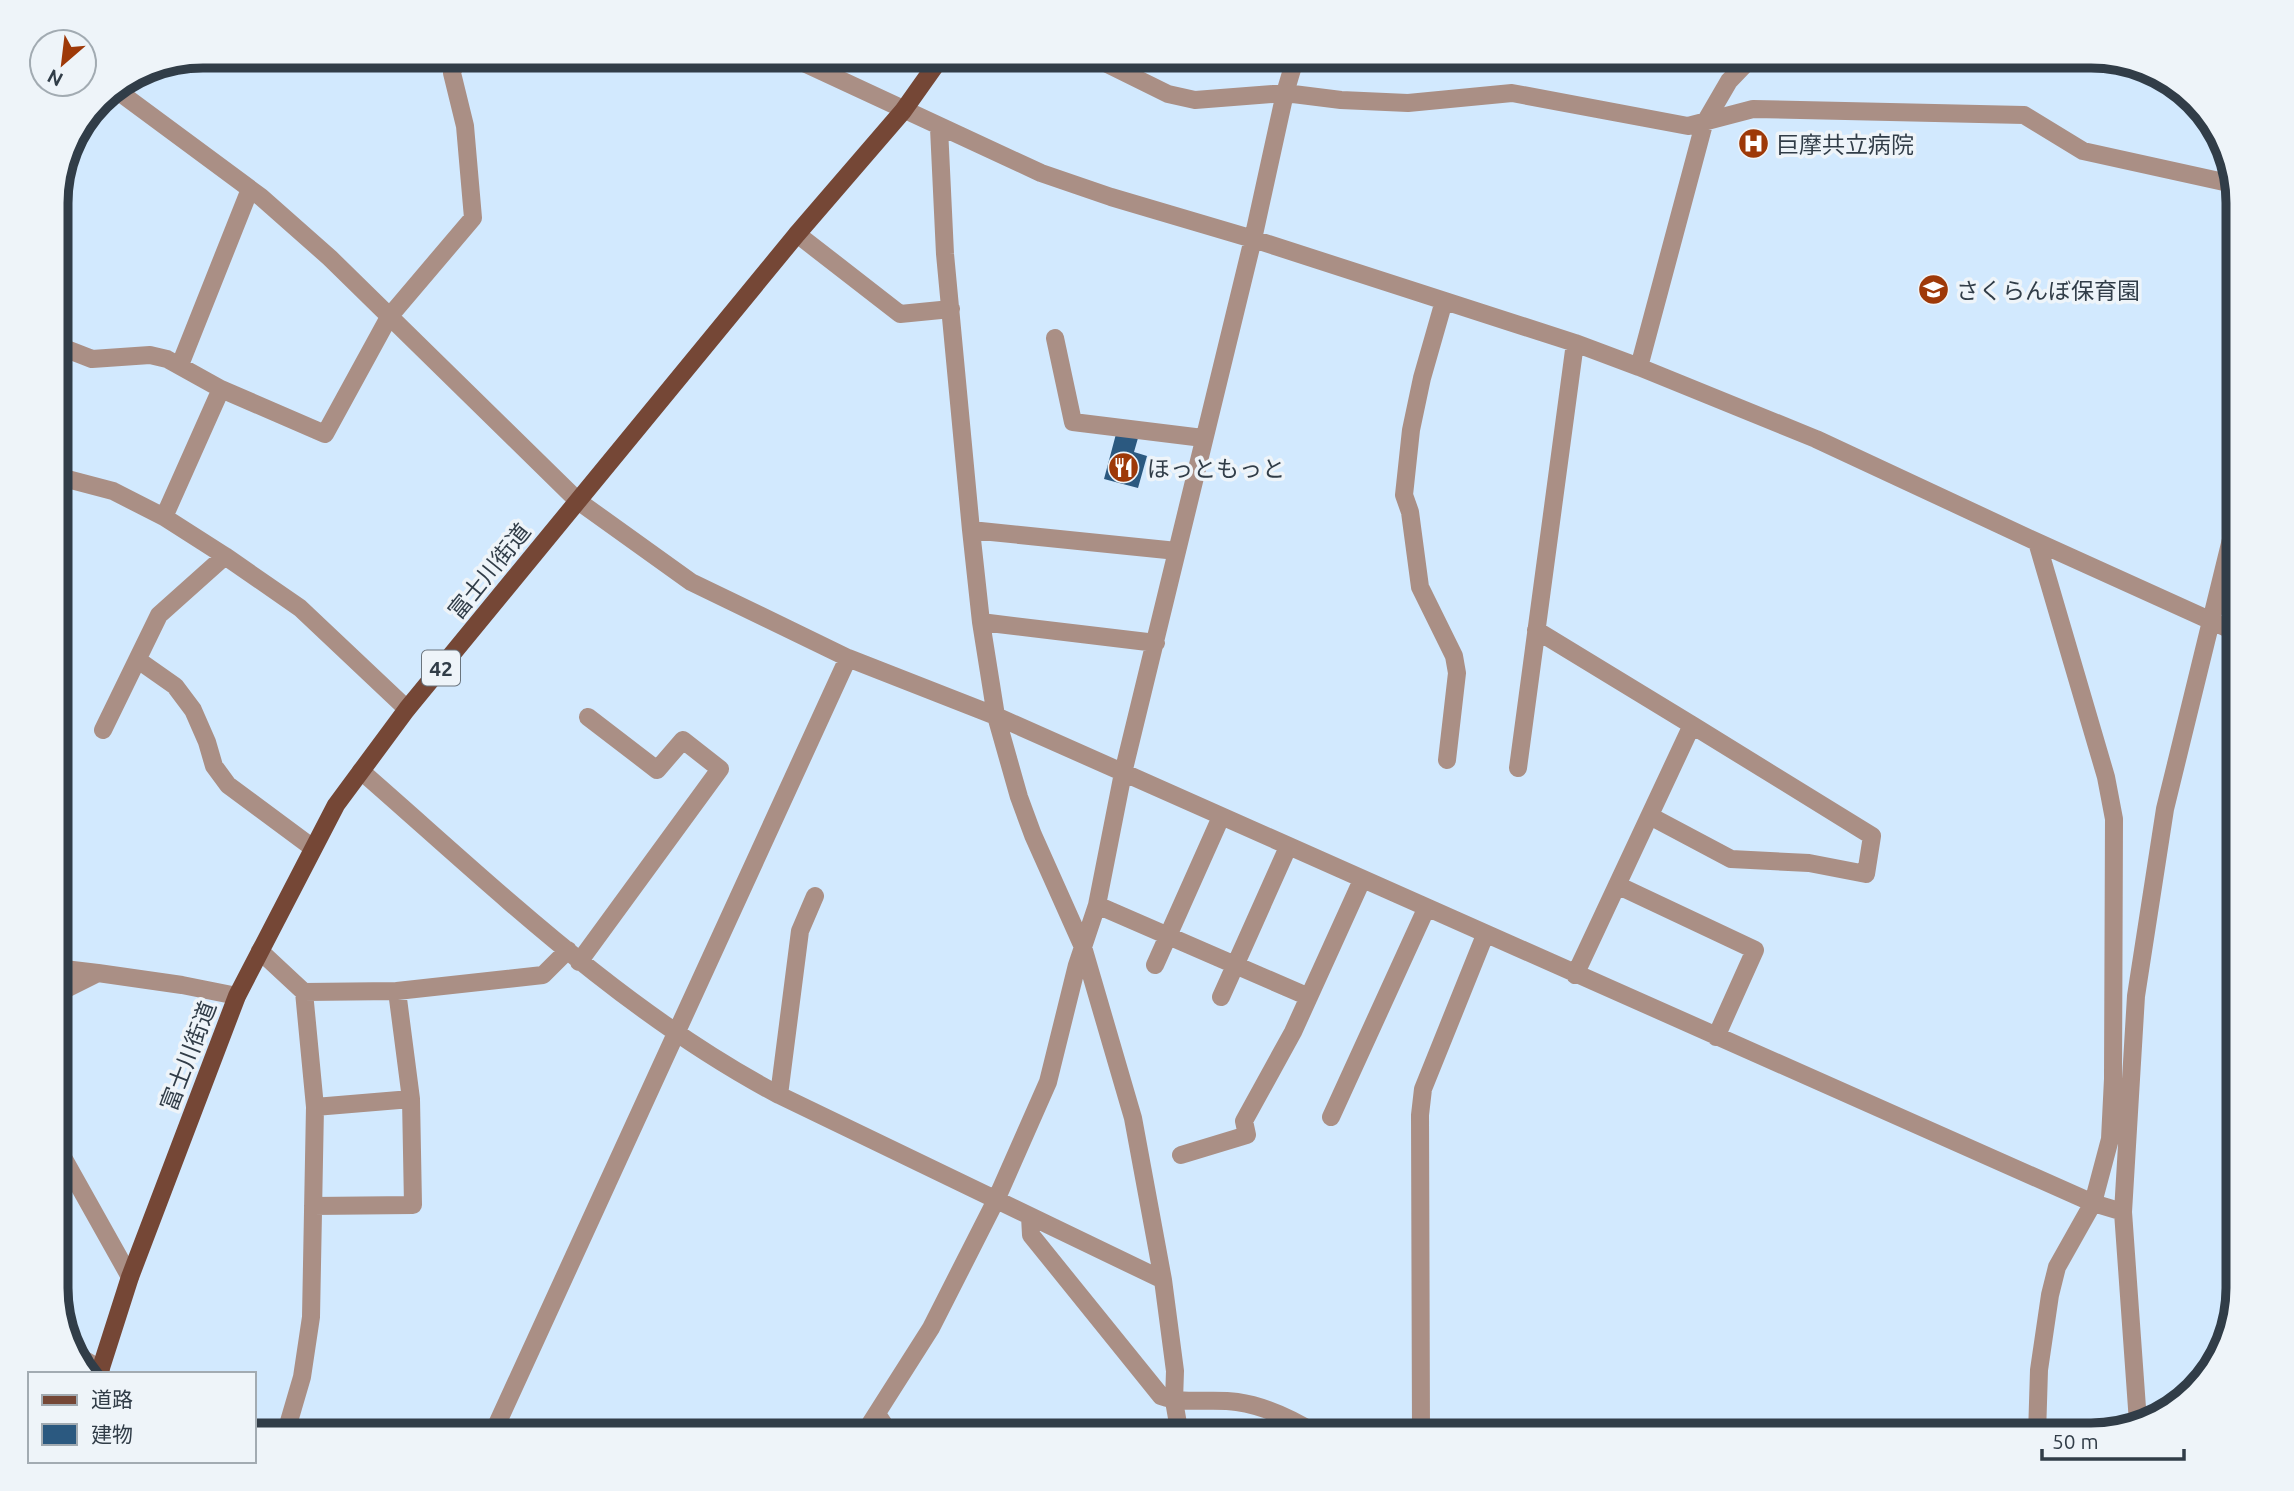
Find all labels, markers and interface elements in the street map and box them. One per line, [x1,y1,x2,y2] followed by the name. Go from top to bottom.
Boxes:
[28,28,98,98] north arrow
[44,65,66,91] text: N
[1736,127,1770,161] hospital icon: 巨摩共立病院
[1776,132,1914,157] place label: 巨摩共立病院
[1916,273,1950,307] school or university icon: さくらんぼ保育園
[1956,278,2140,303] place label: さくらんぼ保育園
[1107,451,1141,485] restaurant icon: ほっともっと
[1147,456,1285,481] place label: ほっともっと
[443,518,535,624] street label: 富士川街道
[422,650,460,686] road number: 42
[156,998,220,1114] street label: 富士川街道
[28,1372,256,1463] legend
[91,1387,133,1411] text: 道路
[2042,1418,2184,1462] scale bar
[91,1422,133,1446] text: 建物
[2052,1429,2099,1453] text: 50 m

